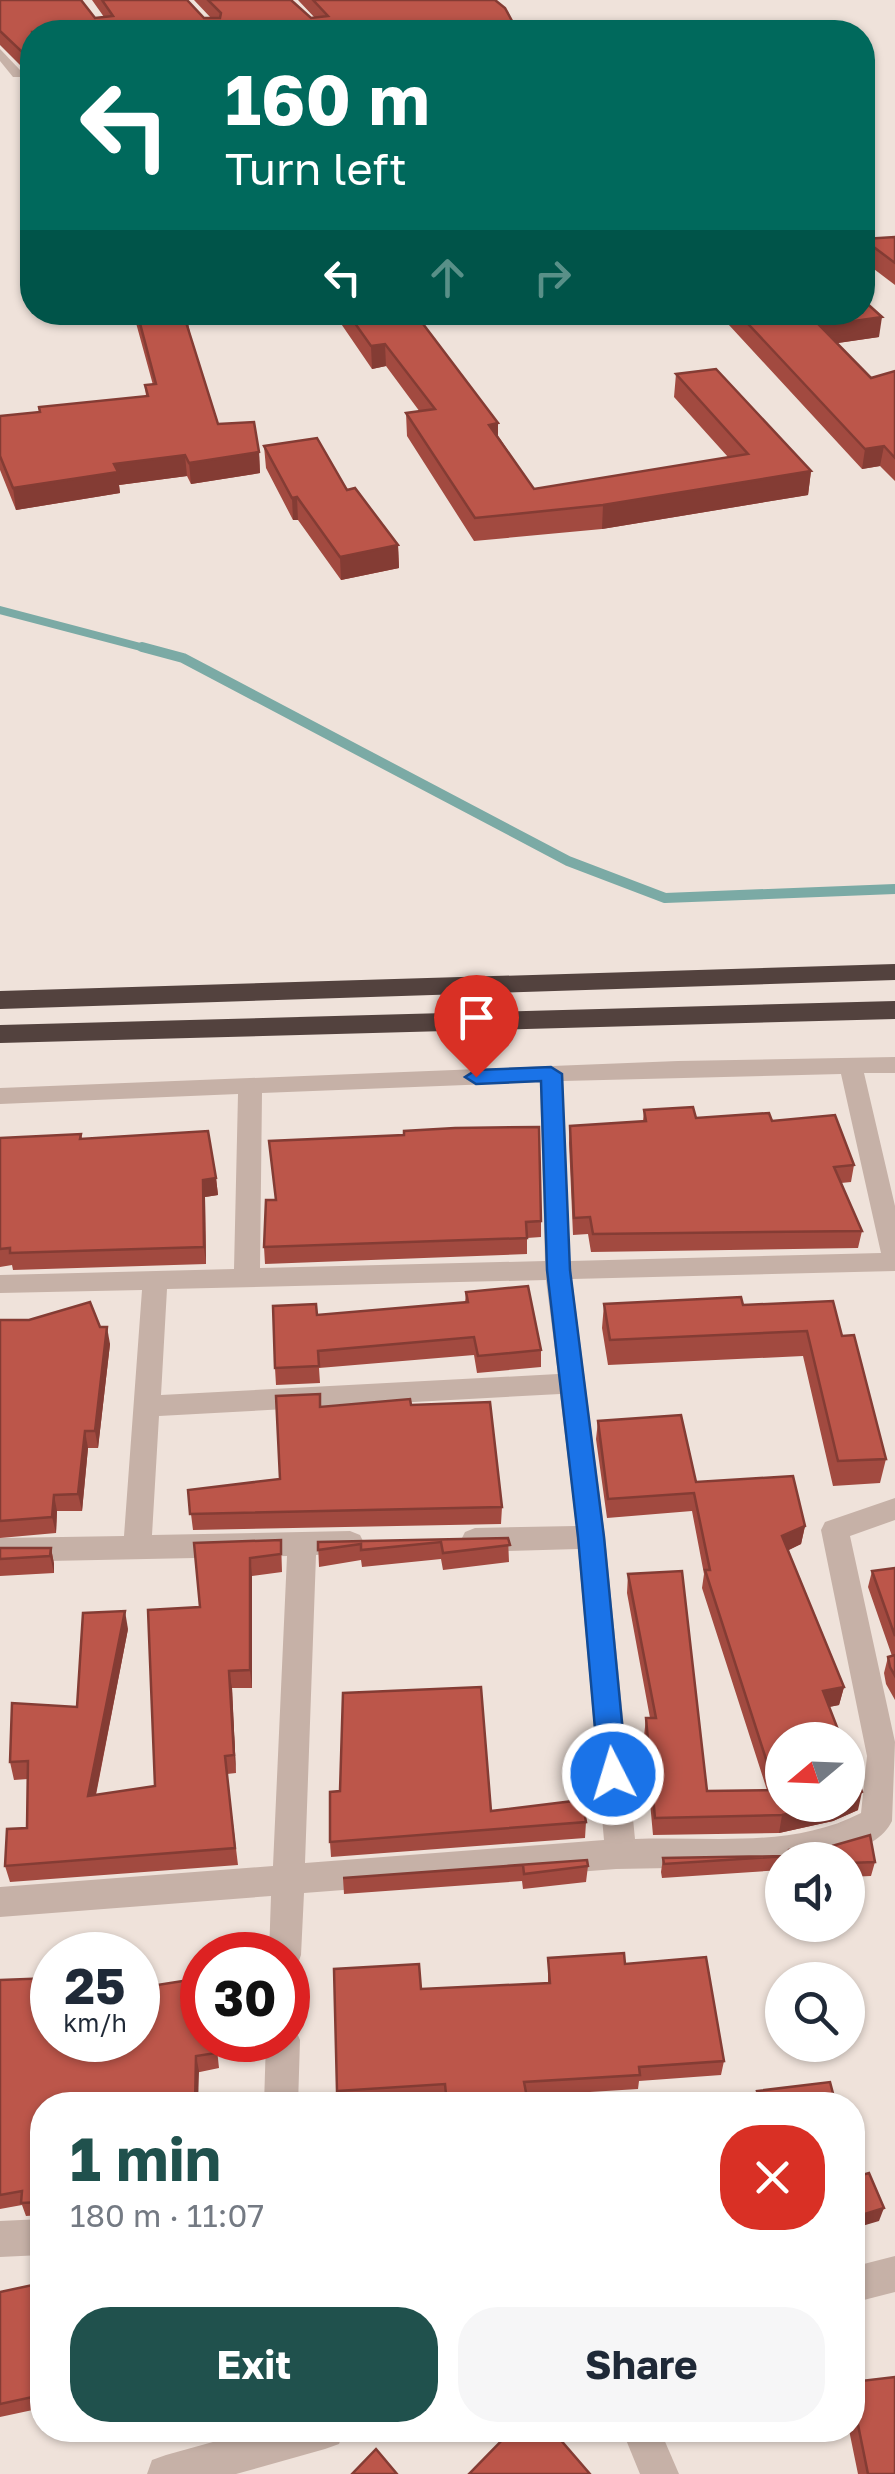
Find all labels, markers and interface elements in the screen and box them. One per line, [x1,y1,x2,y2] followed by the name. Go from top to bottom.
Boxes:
[225,56,430,140] text: 160 m
[60,60,190,190] icon: left
[225,141,407,195] text: Turn left
[315,250,370,305] icon: left
[420,250,475,305] icon: ahead
[525,250,580,305] icon: right
[434,975,519,1078] pin
[449,990,504,1045] icon: arrive
[561,1722,665,1826] position arrow
[765,1722,865,1822] north arrow
[765,1722,865,2062] map controls
[765,1842,865,1942] button: sound
[180,1932,310,2062] speed limit sign: 30
[64,1955,125,2015] text: 25
[765,1962,865,2062] button: search
[63,2007,127,2038] text: km/h
[70,2122,221,2194] text: 1 min
[720,2125,825,2230] button: close
[70,2196,264,2234] text: 180 m · 11:07
[70,2307,438,2422] button: Exit
[458,2307,825,2422] button: Share

